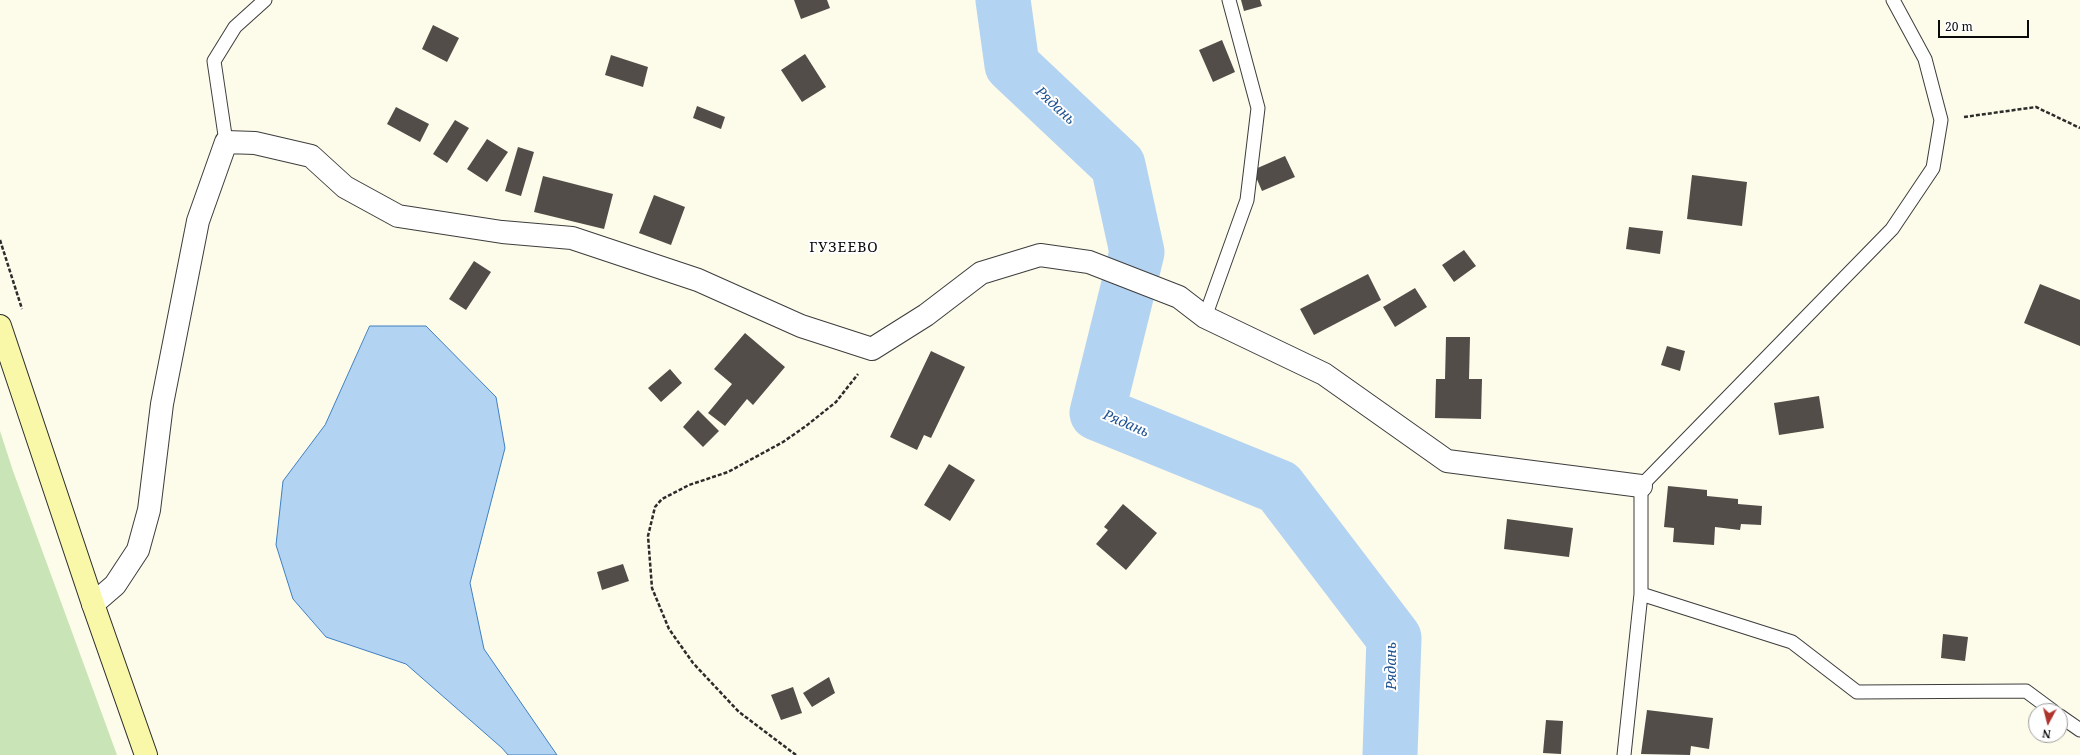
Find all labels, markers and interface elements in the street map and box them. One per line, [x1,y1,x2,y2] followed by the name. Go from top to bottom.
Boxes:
[1940,12,2031,38] scale bar
[1945,18,1973,35] text: 20 m
[1032,83,1078,129] water label: Рядань
[809,240,879,256] district label: ГУЗЕЕВО
[1101,407,1151,441] water label: Рядань
[1384,642,1400,690] water label: Рядань
[2028,703,2068,743] north arrow
[2041,726,2052,742] text: N

